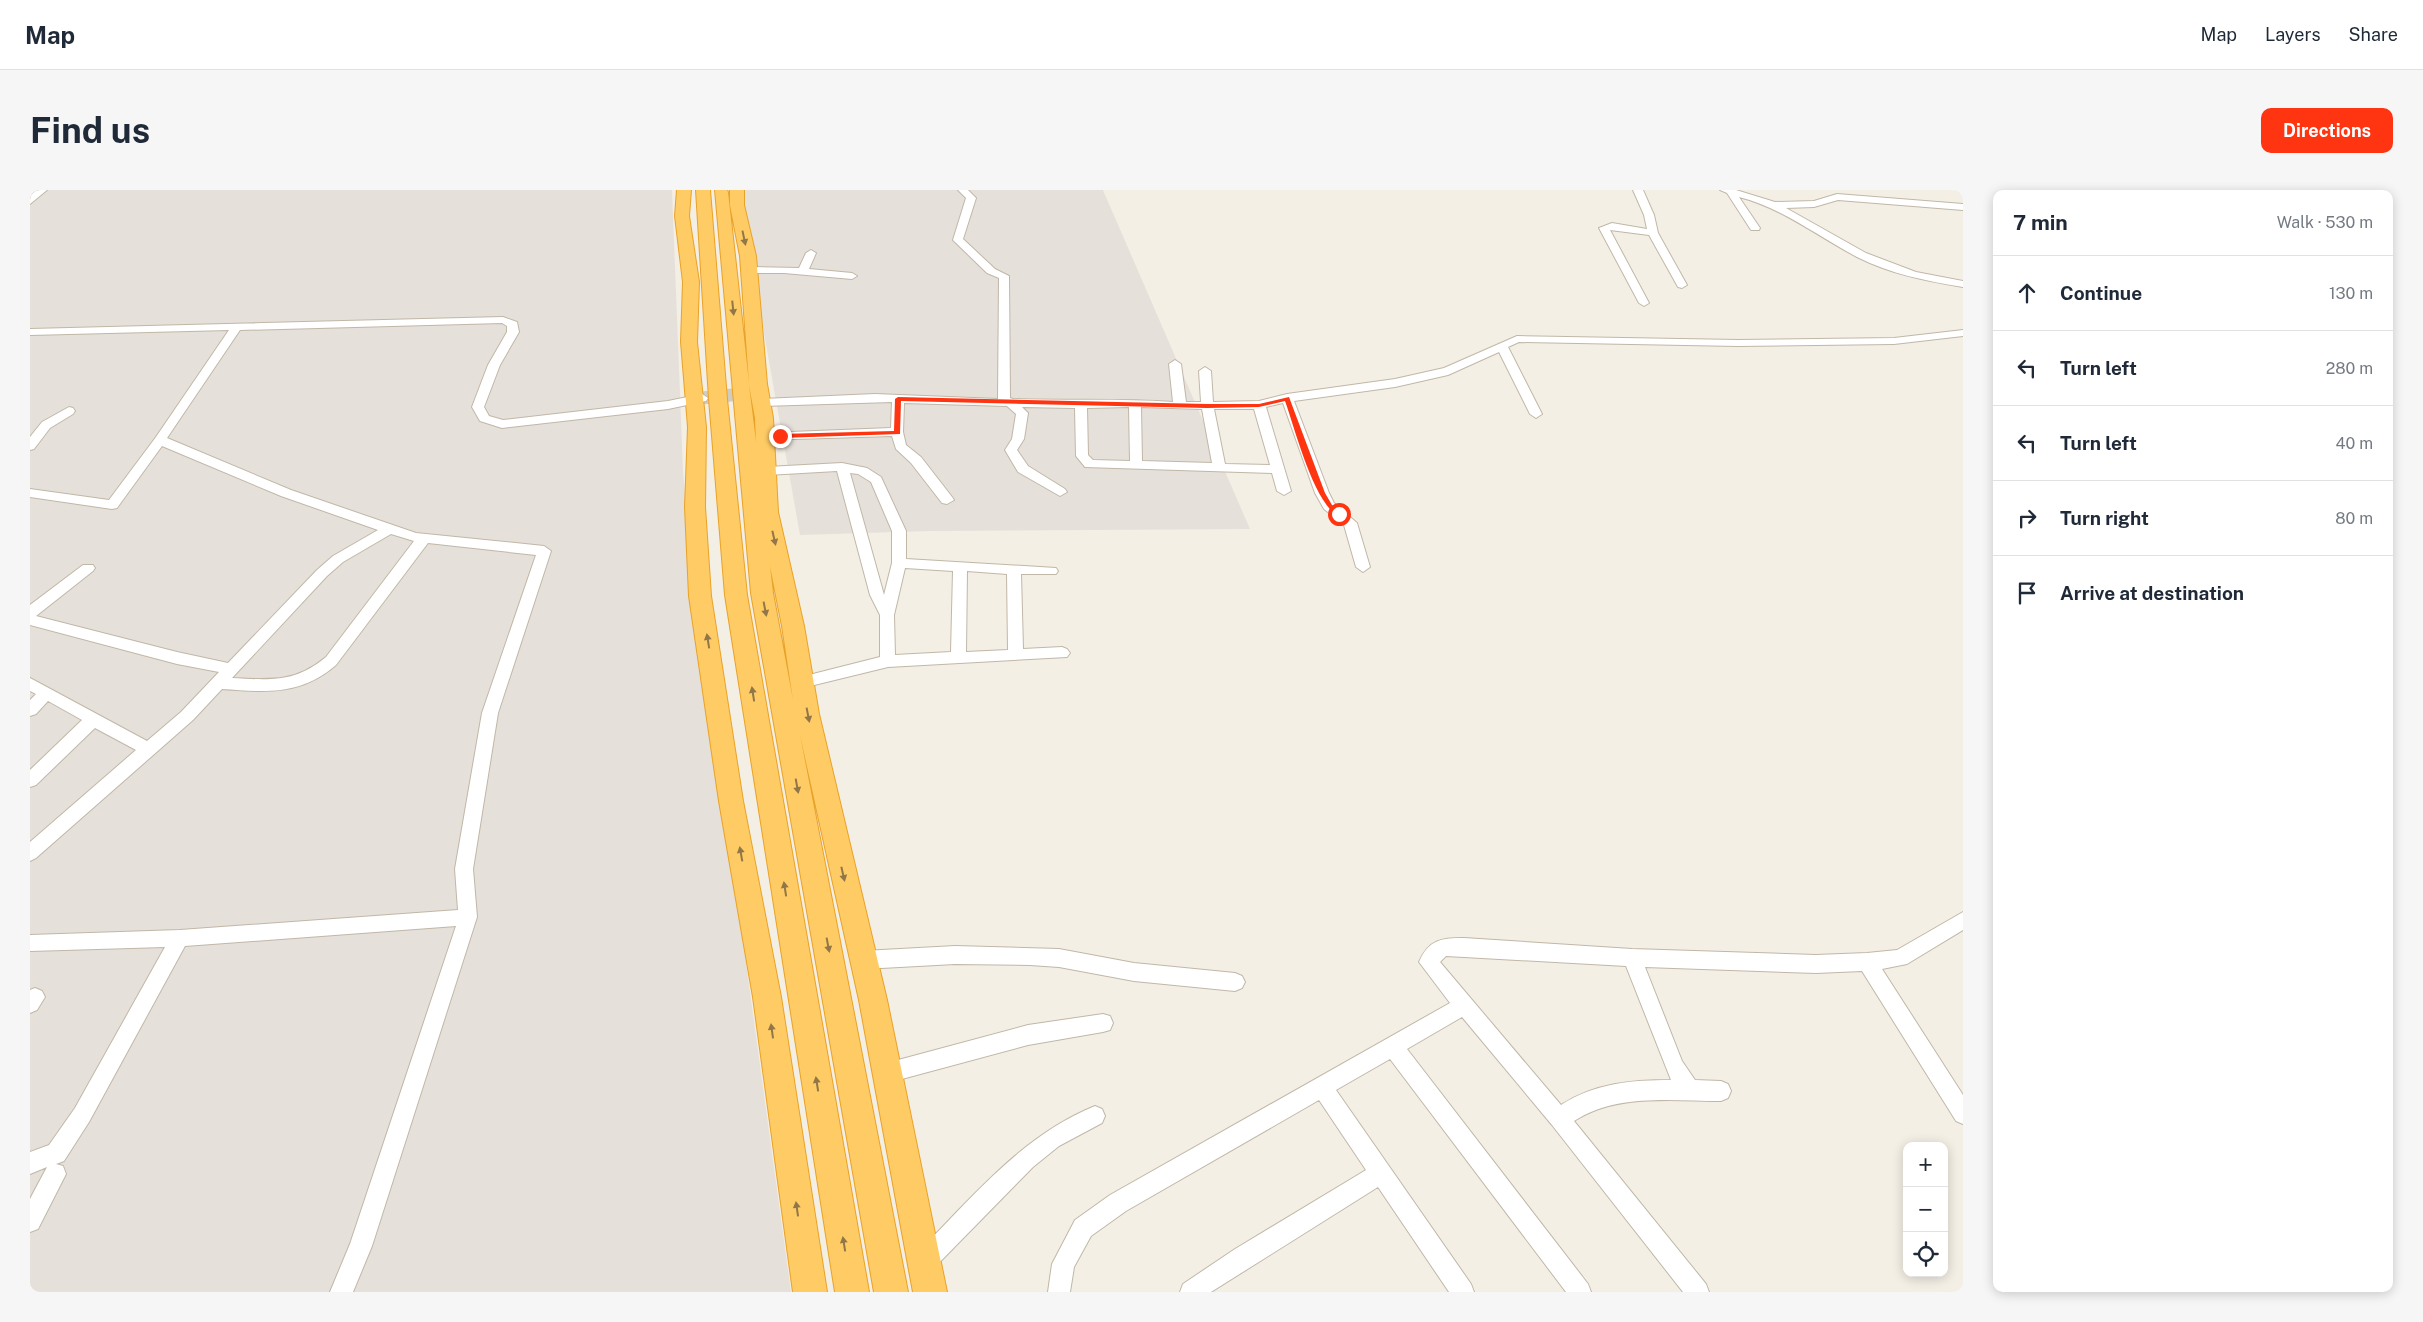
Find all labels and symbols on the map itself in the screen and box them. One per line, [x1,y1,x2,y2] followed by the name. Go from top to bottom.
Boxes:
[740,230,748,246] one-way arrow
[729,300,737,316] one-way arrow
[769,425,792,448] route end
[1328,503,1351,526] route start
[770,531,778,546] one-way arrow
[761,601,769,617] one-way arrow
[704,633,712,649] one-way arrow
[748,686,756,702] one-way arrow
[804,707,812,723] one-way arrow
[794,778,802,794] one-way arrow
[737,845,745,861] one-way arrow
[839,866,847,881] one-way arrow
[781,880,789,896] one-way arrow
[824,938,832,954] one-way arrow
[768,1023,776,1039] one-way arrow
[813,1075,821,1091] one-way arrow
[793,1201,801,1217] one-way arrow
[839,1236,847,1252] one-way arrow

